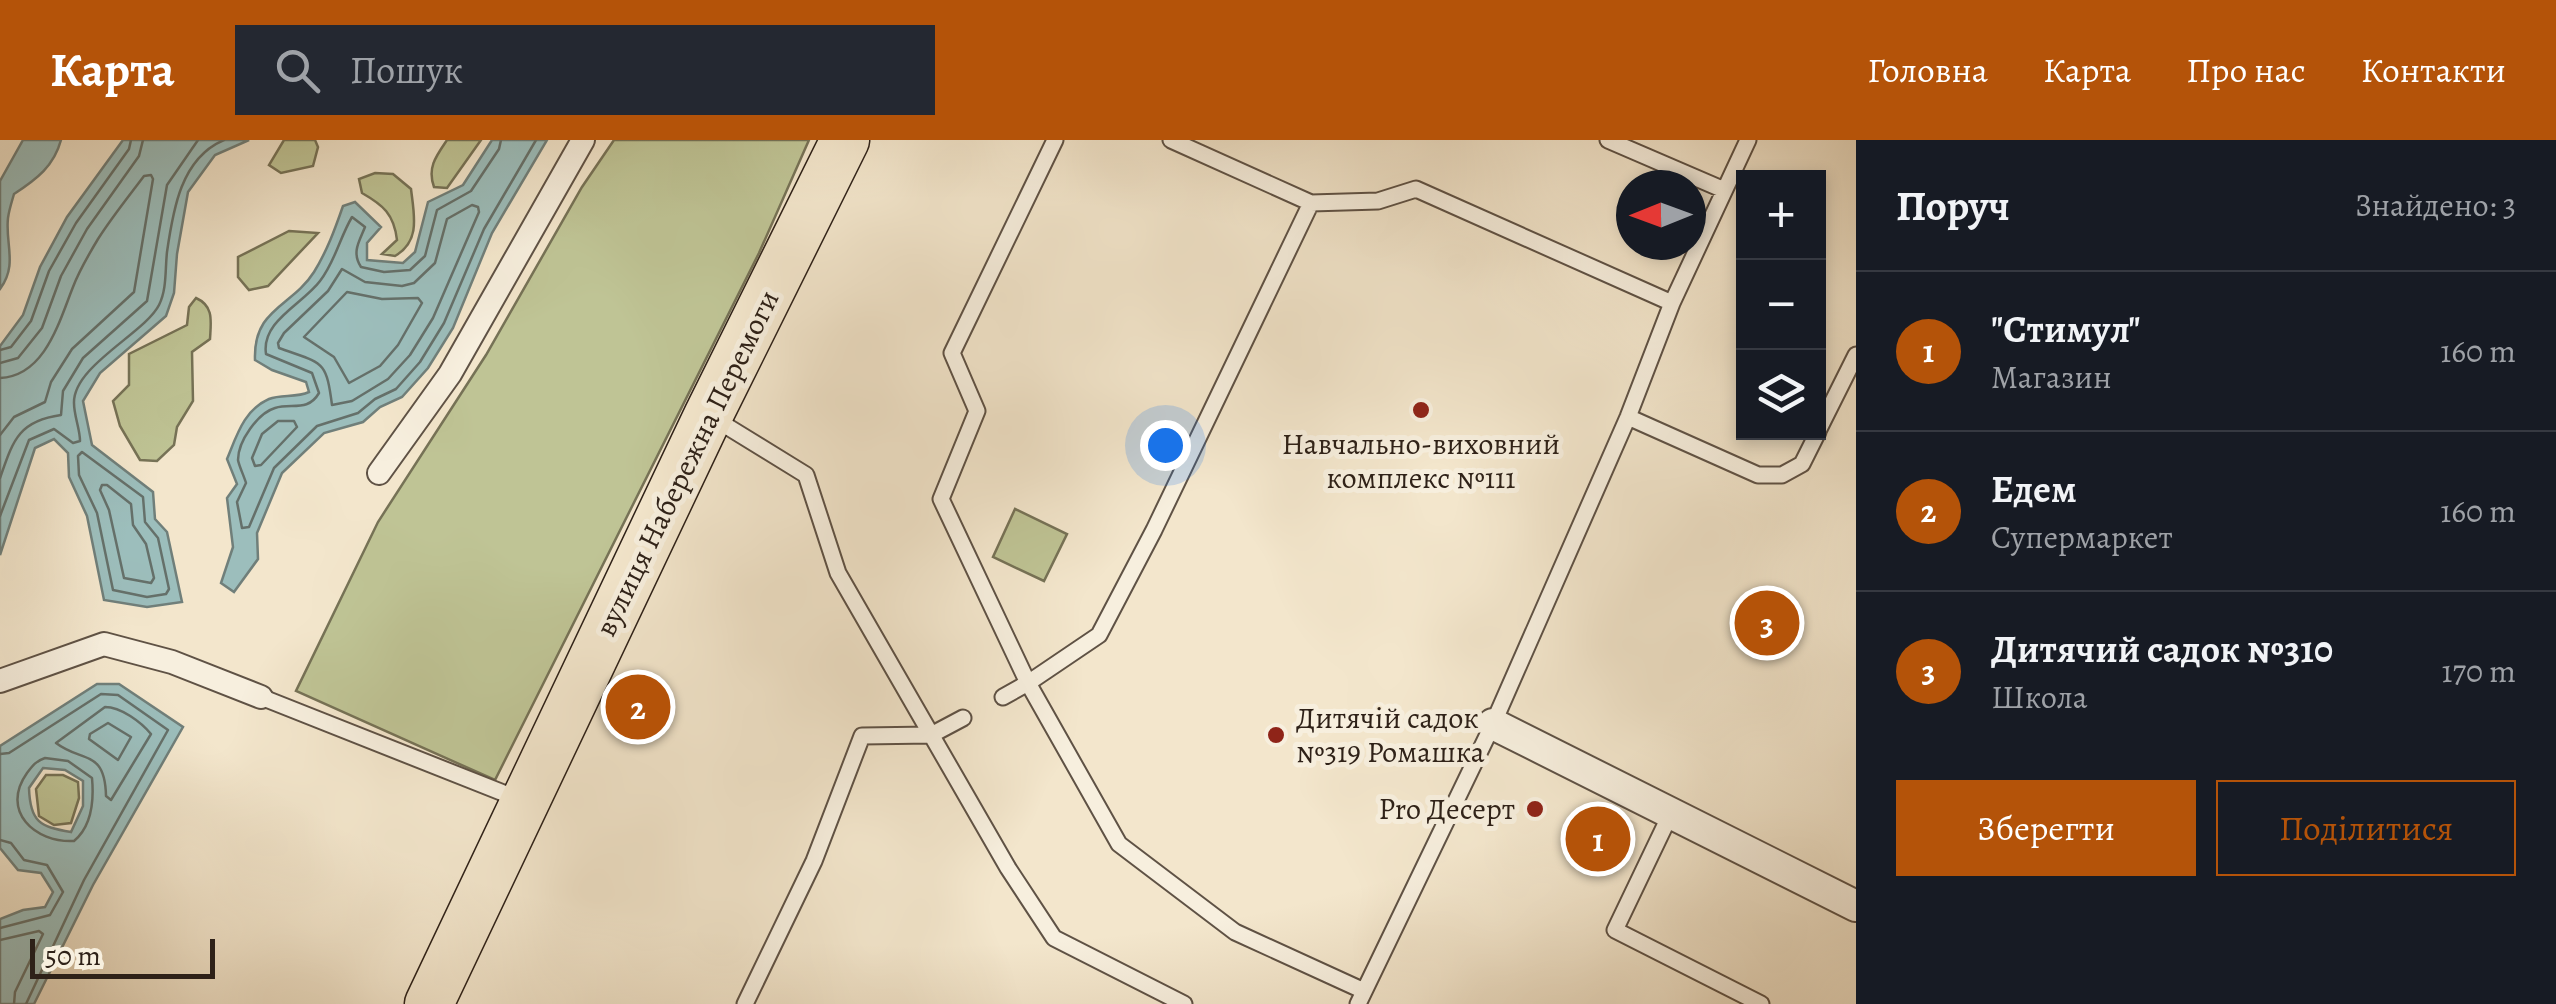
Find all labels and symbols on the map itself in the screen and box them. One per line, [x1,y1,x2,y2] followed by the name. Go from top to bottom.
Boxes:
[1616,170,1706,260] north arrow
[586,283,788,643] street label: вулиця Набережна Перемоги
[1410,399,1432,421] marker: Навчально-виховний комплекс №111
[1140,420,1191,471] your location
[1282,424,1560,498] place label: Навчально-виховний комплекс №111
[1734,586,1800,660] pin: 3
[606,670,670,744] pin: 2
[1296,698,1485,772] place label: Дитячій садок №319 Ромашка
[1265,724,1287,746] marker: Дитячій садок №319 Ромашка
[1379,789,1515,829] place label: Pro Десерт
[1524,798,1546,820] marker: Pro Десерт
[1566,802,1630,876] pin: 1
[30,934,215,978] scale bar

